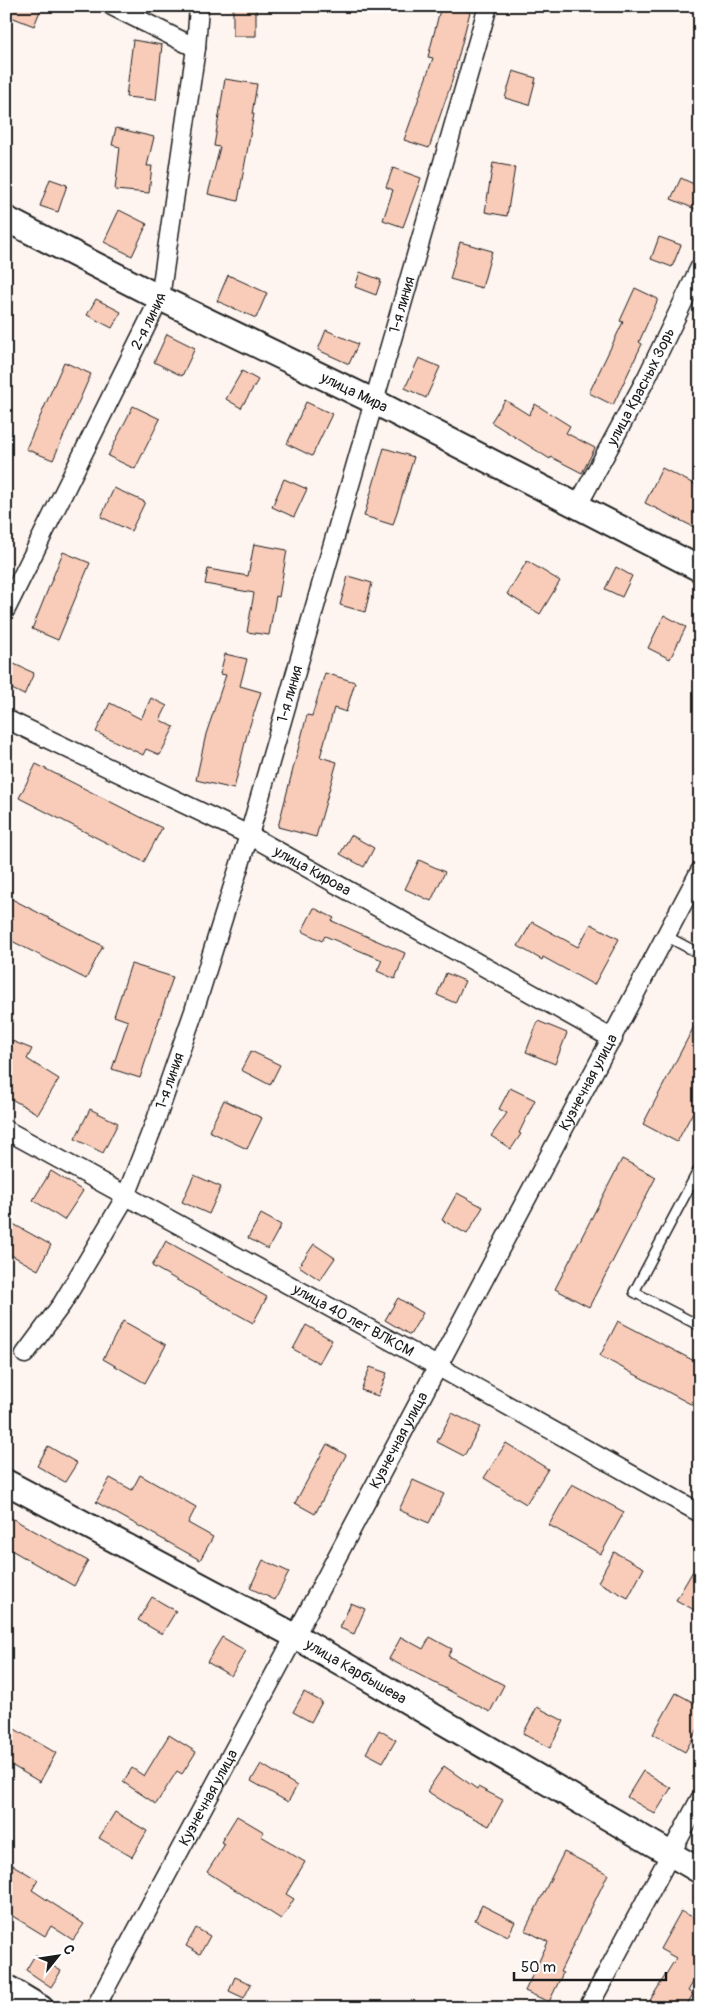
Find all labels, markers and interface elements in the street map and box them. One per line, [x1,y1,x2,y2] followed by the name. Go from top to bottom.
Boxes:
[385,274,420,336] street label: 1-я линия
[127,292,171,353] street label: 2-я линия
[602,325,679,450] street label: улица Красных Зорь
[317,368,391,417] street label: улица Мира
[273,663,307,725] street label: 1-я линия
[269,841,354,900] street label: улица Кирова
[555,1031,622,1134] street label: Кузнечная улица
[152,1050,189,1112] street label: 1-я линия
[288,1279,417,1362] street label: улица 40 лет ВЛКСМ
[366,1389,433,1492] street label: Кузнечная улица
[301,1634,410,1709] street label: улица Карбышева
[175,1746,242,1849] street label: Кузнечная улица
[32,1932,82,1982] north arrow
[59,1942,79,1958] text: С
[514,1949,666,1981] scale bar
[521,1958,556,1977] text: 50 m

